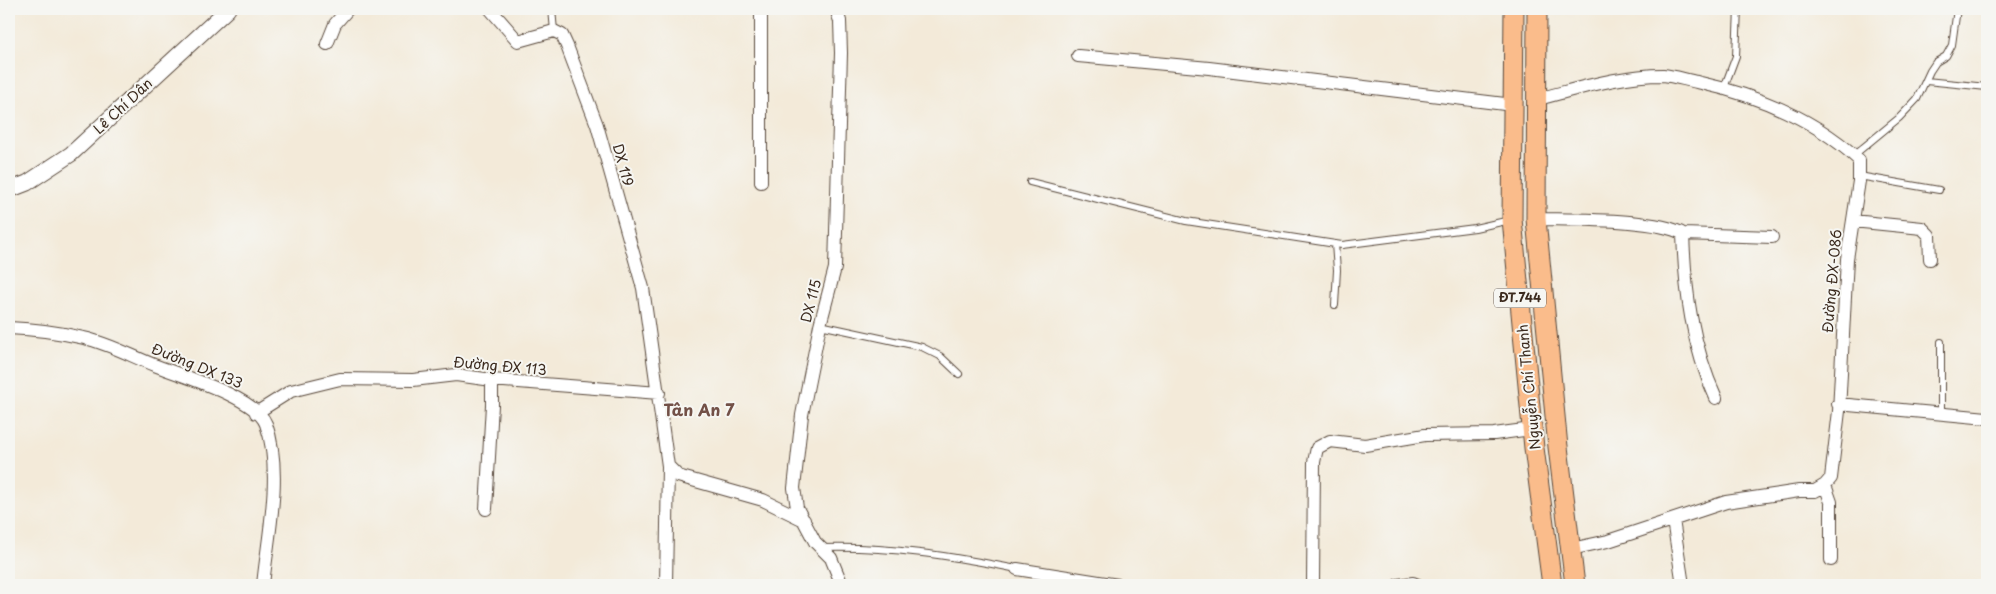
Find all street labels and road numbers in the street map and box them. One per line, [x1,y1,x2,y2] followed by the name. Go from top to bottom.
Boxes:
[88,73,157,139] street label: Lê Chí Dân
[608,141,639,188] street label: DX 119
[1817,228,1846,334] street label: Đường ĐX-086
[795,277,826,325] street label: DX 115
[1494,288,1546,308] road number: ĐT.744
[1511,323,1546,451] street label: Nguyễn Chí Thanh
[148,338,246,393] street label: Đường DX 133
[452,351,548,380] street label: Đường ĐX 113

